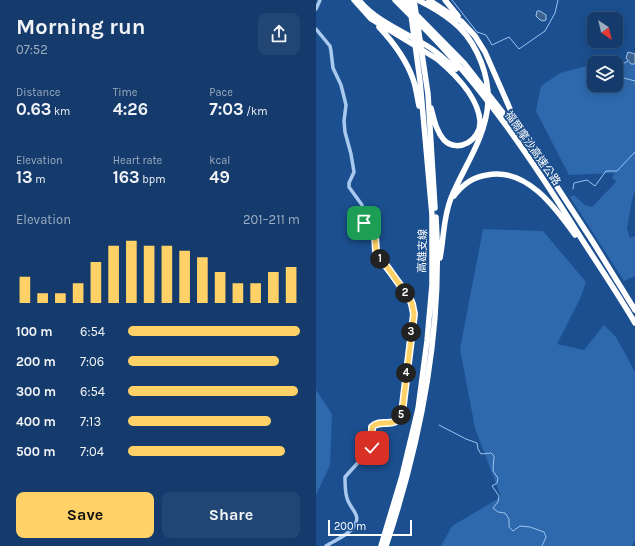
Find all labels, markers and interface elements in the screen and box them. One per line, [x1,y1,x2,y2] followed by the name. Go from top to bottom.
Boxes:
[587,12,623,48] north arrow
[587,12,623,92] map controls
[258,13,300,55] button: share
[16,14,145,40] text: Morning run
[16,42,48,57] text: 07:52
[587,56,623,92] button: layers
[16,86,60,99] text: Distance
[113,86,137,99] text: Time
[209,86,233,99] text: Pace
[16,99,51,119] text: 0.63
[113,99,148,119] text: 4:26
[209,99,244,119] text: 7:03
[51,105,70,118] text: km
[244,105,268,118] text: /km
[502,109,563,188] street label: 福爾摩沙高速公路
[16,154,63,167] text: Elevation
[113,154,162,167] text: Heart rate
[209,154,230,167] text: kcal
[16,167,33,187] text: 13
[113,167,140,187] text: 163
[209,167,230,187] text: 49
[33,173,46,186] text: m
[140,173,165,186] text: bpm
[347,206,381,240] pin
[16,212,71,227] text: Elevation
[243,212,300,227] text: 201–211 m
[353,212,375,234] icon: arrive
[416,229,429,273] street label: 高雄支線
[370,249,390,269] pin: 1
[378,252,382,265] text: 1
[395,283,415,303] pin: 2
[402,286,408,299] text: 2
[401,322,421,342] pin: 3
[16,324,53,339] text: 100 m
[80,324,105,339] text: 6:54
[408,325,414,338] text: 3
[16,354,56,369] text: 200 m
[80,354,104,369] text: 7:06
[396,363,416,383] pin: 4
[403,366,409,379] text: 4
[16,384,56,399] text: 300 m
[80,384,105,399] text: 6:54
[391,405,411,425] pin: 5
[398,408,404,421] text: 5
[16,414,56,429] text: 400 m
[80,414,101,429] text: 7:13
[355,431,389,465] pin
[361,437,383,459] icon: check
[16,444,56,459] text: 500 m
[80,444,104,459] text: 7:04
[16,492,154,538] button: Save
[162,492,300,538] button: Share
[328,518,412,537] scale bar
[334,520,366,533] text: 200 m

